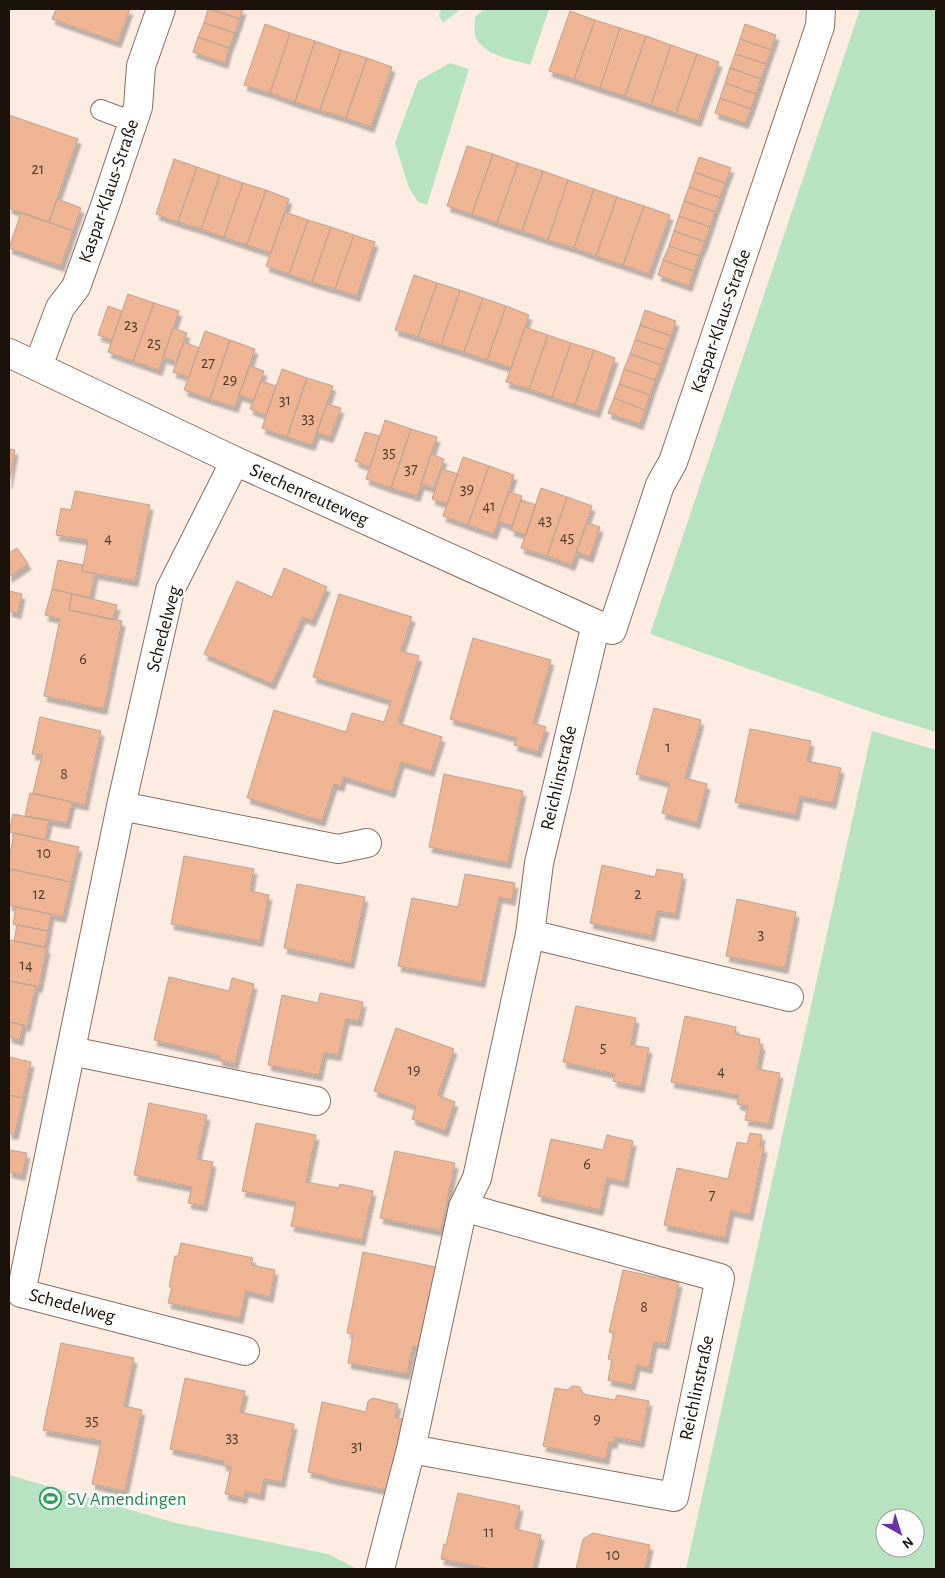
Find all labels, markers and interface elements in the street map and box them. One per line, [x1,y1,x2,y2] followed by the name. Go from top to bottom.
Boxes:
[76,117,142,265] street label: Kaspar-Klaus-Straße
[32,161,44,177] house number: 21
[688,247,754,395] street label: Kaspar-Klaus-Straße
[124,317,138,333] house number: 23
[147,335,161,351] house number: 25
[201,355,215,371] house number: 27
[223,372,237,388] house number: 29
[279,392,291,408] house number: 31
[301,410,315,426] house number: 33
[382,444,396,460] house number: 35
[247,460,372,530] street label: Siechenreuteweg
[404,461,418,477] house number: 37
[460,481,474,497] house number: 39
[482,498,496,514] house number: 41
[538,512,552,528] house number: 43
[560,529,574,545] house number: 45
[104,530,112,546] house number: 4
[143,583,185,674] street label: Schedelweg
[79,651,87,667] house number: 6
[538,724,580,832] street label: Reichlinstraße
[665,739,671,755] house number: 1
[60,766,68,782] house number: 8
[37,845,51,861] house number: 10
[33,886,45,902] house number: 12
[634,886,642,902] house number: 2
[758,926,764,942] house number: 3
[19,957,33,973] house number: 14
[600,1039,606,1055] house number: 5
[407,1062,421,1078] house number: 19
[717,1063,725,1079] house number: 4
[583,1156,591,1172] house number: 6
[709,1187,716,1203] house number: 7
[27,1285,118,1327] street label: Schedelweg
[640,1299,648,1315] house number: 8
[677,1334,717,1442] street label: Reichlinstraße
[593,1411,601,1427] house number: 9
[85,1412,99,1428] house number: 35
[225,1429,239,1445] house number: 33
[351,1438,363,1454] house number: 31
[39,1487,63,1511] sports icon: SV Amendingen
[67,1490,186,1509] place label: SV Amendingen
[875,1508,925,1558] north arrow
[483,1524,495,1540] house number: 11
[899,1534,916,1551] text: N
[606,1547,620,1563] house number: 10

